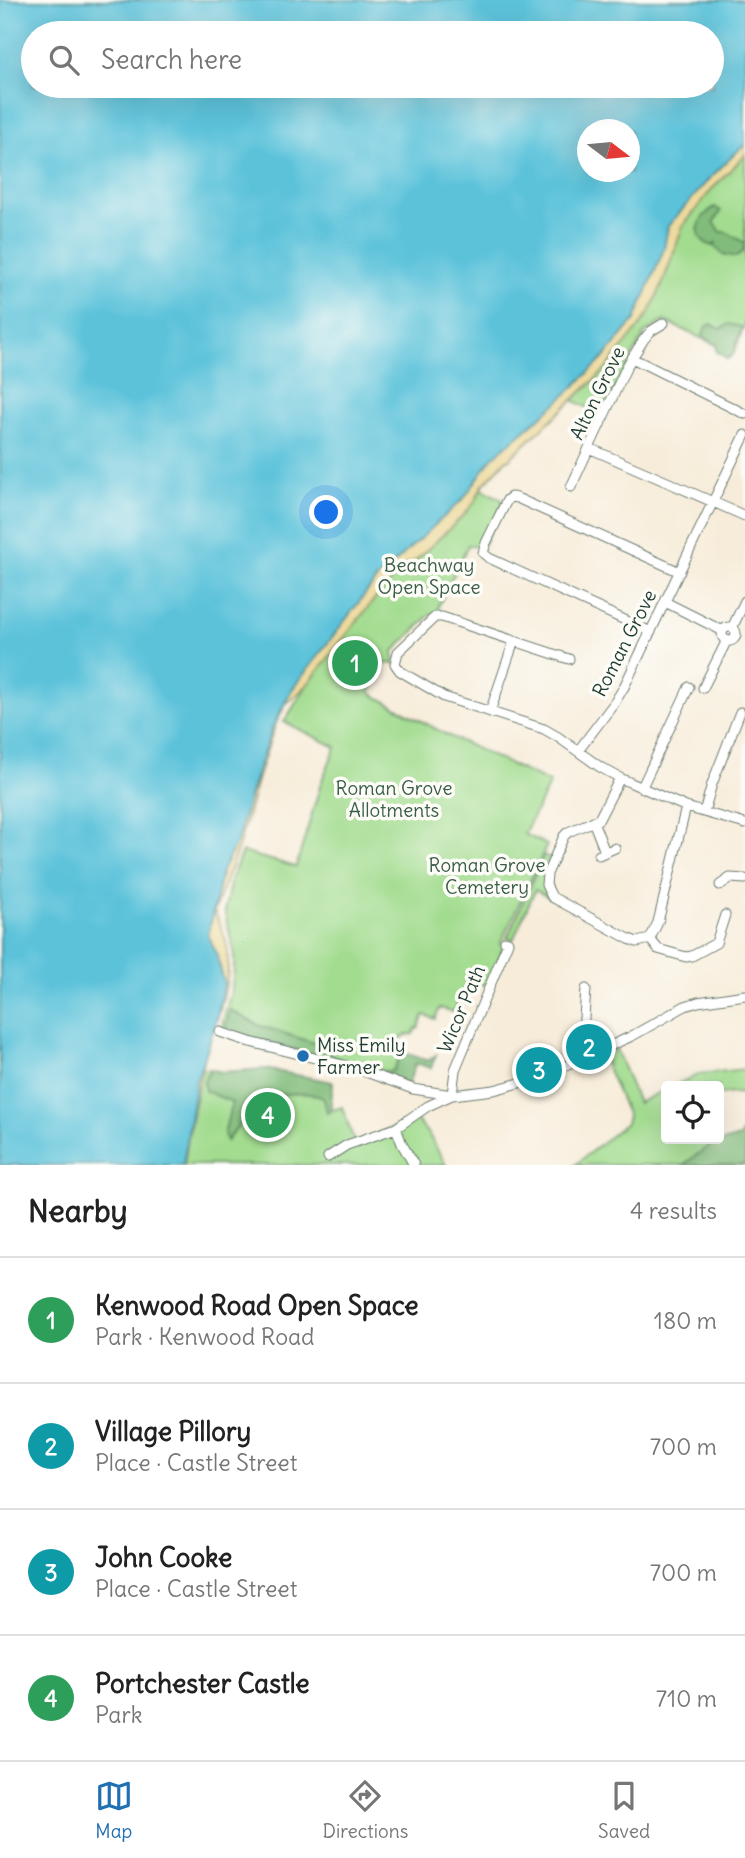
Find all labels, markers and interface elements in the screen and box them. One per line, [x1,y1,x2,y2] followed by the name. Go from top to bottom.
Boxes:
[21,21,724,98] search box
[45,41,83,79] icon: search
[101,43,242,76] text: Search here
[577,119,640,182] north arrow
[564,343,630,443] street label: Alton Grove
[309,495,343,529] your location
[377,553,481,599] park label: Beachway Open Space
[587,585,661,701] street label: Roman Grove
[332,637,378,689] pin: 1
[335,776,453,822] park label: Roman Grove Allotments
[428,853,546,899] park label: Roman Grove Cemetery
[432,961,490,1057] street label: Wicor Path
[566,1021,612,1073] pin: 2
[317,1033,405,1079] place label: Miss Emily Farmer
[516,1044,562,1096] pin: 3
[295,1048,311,1064] marker: Miss Emily Farmer
[661,1081,724,1144] map controls
[661,1081,724,1144] button: locate
[245,1089,291,1141] pin: 4
[28,1192,128,1230] text: Nearby
[630,1196,717,1225] text: 4 results
[95,1289,419,1322] text: Kenwood Road Open Space
[46,1306,56,1335] text: 1
[654,1306,717,1335] text: 180 m
[95,1322,315,1351] text: Park · Kenwood Road
[95,1415,251,1448] text: Village Pillory
[45,1432,57,1461] text: 2
[650,1432,717,1461] text: 700 m
[95,1448,297,1477] text: Place · Castle Street
[95,1541,232,1574] text: John Cooke
[44,1558,58,1587] text: 3
[650,1558,717,1587] text: 700 m
[95,1574,297,1603] text: Place · Castle Street
[95,1667,310,1700] text: Portchester Castle
[44,1684,58,1713] text: 4
[656,1684,717,1713] text: 710 m
[95,1700,143,1729] text: Park
[95,1777,133,1843] tab: Map
[323,1777,408,1843] tab: Directions
[598,1777,650,1843] tab: Saved

